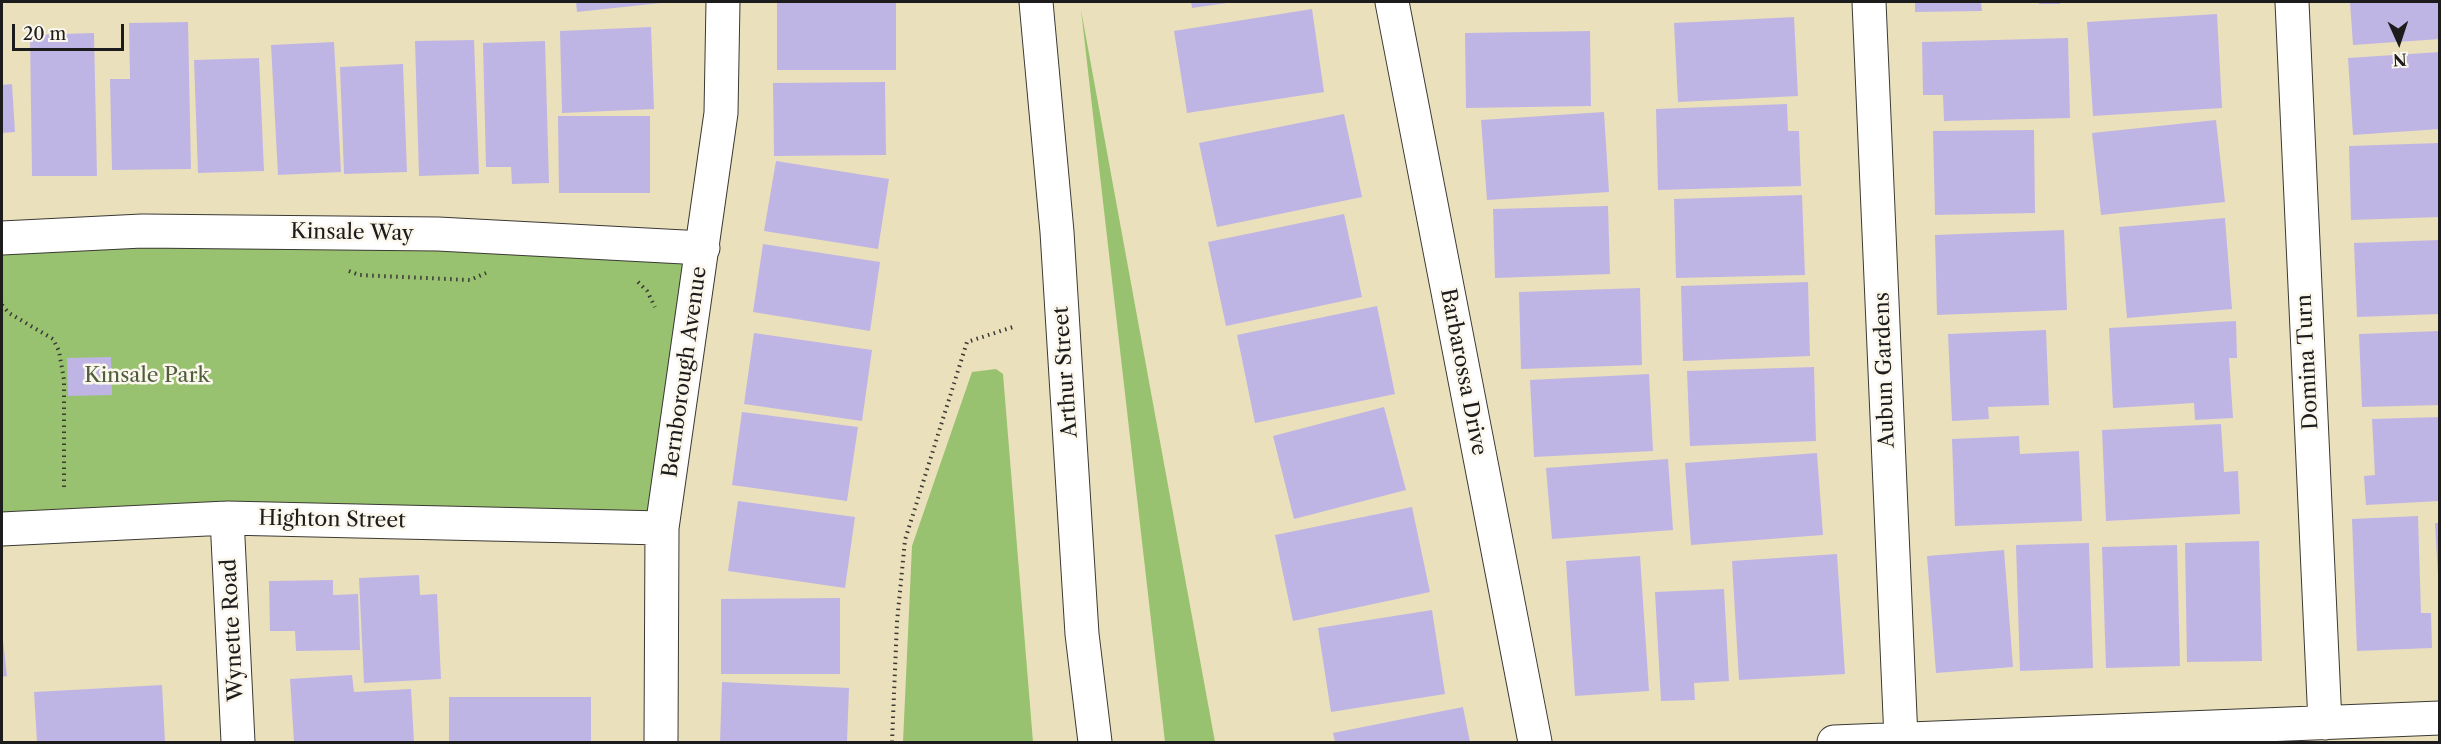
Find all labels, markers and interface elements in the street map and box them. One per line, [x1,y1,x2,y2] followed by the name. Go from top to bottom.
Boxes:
[15,12,128,50] scale bar
[2369,12,2429,72] north arrow
[23,23,66,45] text: 20 m
[2392,50,2407,70] text: N
[290,219,414,247] street label: Kinsale Way
[658,265,712,479] street label: Bernborough Avenue
[1434,286,1492,458] street label: Barbarossa Drive
[1870,292,1900,448] street label: Aubun Gardens
[2292,294,2324,430] street label: Domina Turn
[1049,305,1083,439] street label: Arthur Street
[84,363,210,389] park label: Kinsale Park
[258,506,406,534] street label: Highton Street
[217,558,249,702] street label: Wynette Road

